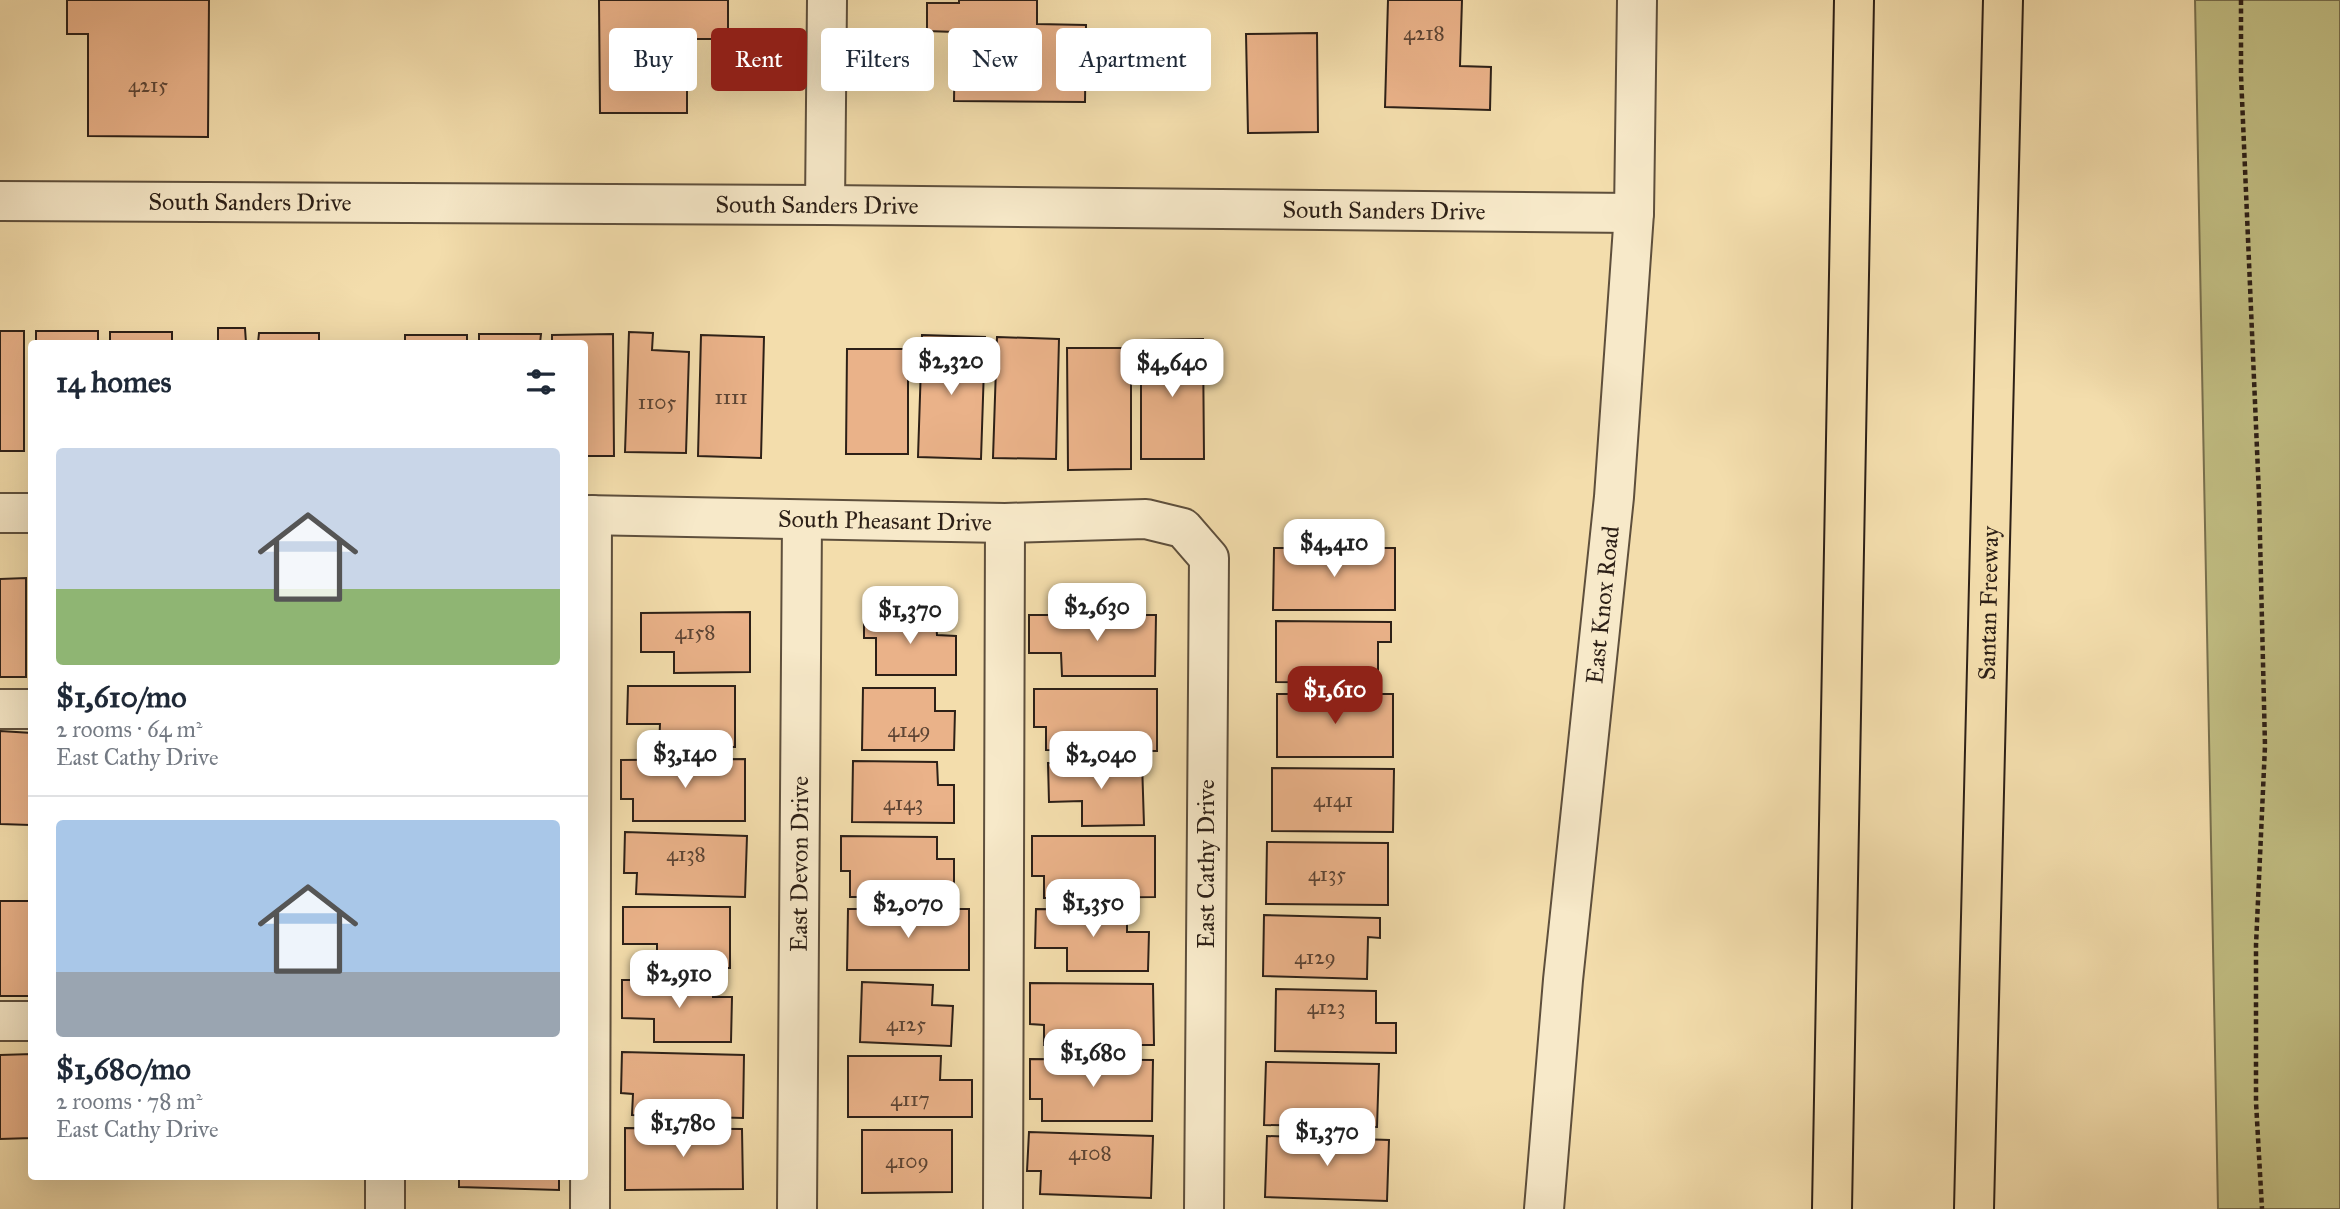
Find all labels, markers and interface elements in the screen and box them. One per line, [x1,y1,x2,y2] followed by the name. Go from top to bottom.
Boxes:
[1403,20,1445,46] house number: 4218
[609,28,697,91] chip: Buy
[711,28,807,91] chip: Rent
[821,28,934,91] chip: Filters
[948,28,1042,91] chip: New
[1056,28,1211,91] chip: Apartment
[128,72,168,98] house number: 4215
[148,187,352,218] street label: South Sanders Drive
[715,189,919,221] street label: South Sanders Drive
[1282,195,1486,227] street label: South Sanders Drive
[894,338,1008,397] pin: $2,320
[1115,340,1229,399] pin: $4,640
[918,346,984,374] text: $2,320
[1136,348,1208,376] text: $4,640
[522,363,560,401] icon: filters
[56,364,171,400] text: 14 homes
[714,384,748,410] house number: 1111
[638,389,676,415] house number: 1105
[245,494,371,620] icon: home
[778,504,992,538] street label: South Pheasant Drive
[1277,520,1391,579] pin: $4,410
[1579,524,1626,685] street label: East Knox Road
[1972,525,2005,681] street label: Santan Freeway
[1300,528,1368,556] text: $4,410
[1040,584,1154,643] pin: $2,630
[853,586,967,646] pin: $1,370
[1064,592,1130,620] text: $2,630
[878,595,942,623] text: $1,370
[675,619,715,645] house number: 4158
[1278,666,1392,726] pin: $1,610
[1304,675,1366,703] text: $1,610
[56,679,187,715] text: $1,610/mo
[56,715,202,743] text: 2 rooms · 64 m²
[888,717,930,743] house number: 4149
[628,730,742,790] pin: $3,140
[1044,732,1158,791] pin: $2,040
[653,739,717,767] text: $3,140
[1065,740,1137,768] text: $2,040
[56,743,218,771] text: East Cathy Drive
[784,776,815,952] street label: East Devon Drive
[1191,779,1221,949] street label: East Cathy Drive
[1313,787,1353,813] house number: 4141
[883,790,923,816] house number: 4143
[666,841,706,867] house number: 4138
[1308,861,1346,887] house number: 4135
[245,866,371,992] icon: home
[851,880,965,940] pin: $2,070
[1036,880,1150,939] pin: $1,350
[1062,888,1124,916] text: $1,350
[873,889,943,917] text: $2,070
[1294,944,1336,970] house number: 4129
[622,950,736,1010] pin: $2,910
[646,959,712,987] text: $2,910
[1307,994,1345,1020] house number: 4123
[886,1011,926,1037] house number: 4125
[1036,1030,1150,1089] pin: $1,680
[1060,1038,1126,1066] text: $1,680
[56,1051,191,1087] text: $1,680/mo
[890,1086,930,1112] house number: 4117
[56,1087,202,1115] text: 2 rooms · 78 m²
[626,1100,740,1159] pin: $1,780
[650,1108,716,1136] text: $1,780
[1270,1108,1384,1168] pin: $1,370
[56,1115,218,1143] text: East Cathy Drive
[1295,1117,1359,1145] text: $1,370
[1068,1140,1112,1166] house number: 4108
[885,1148,929,1174] house number: 4109

